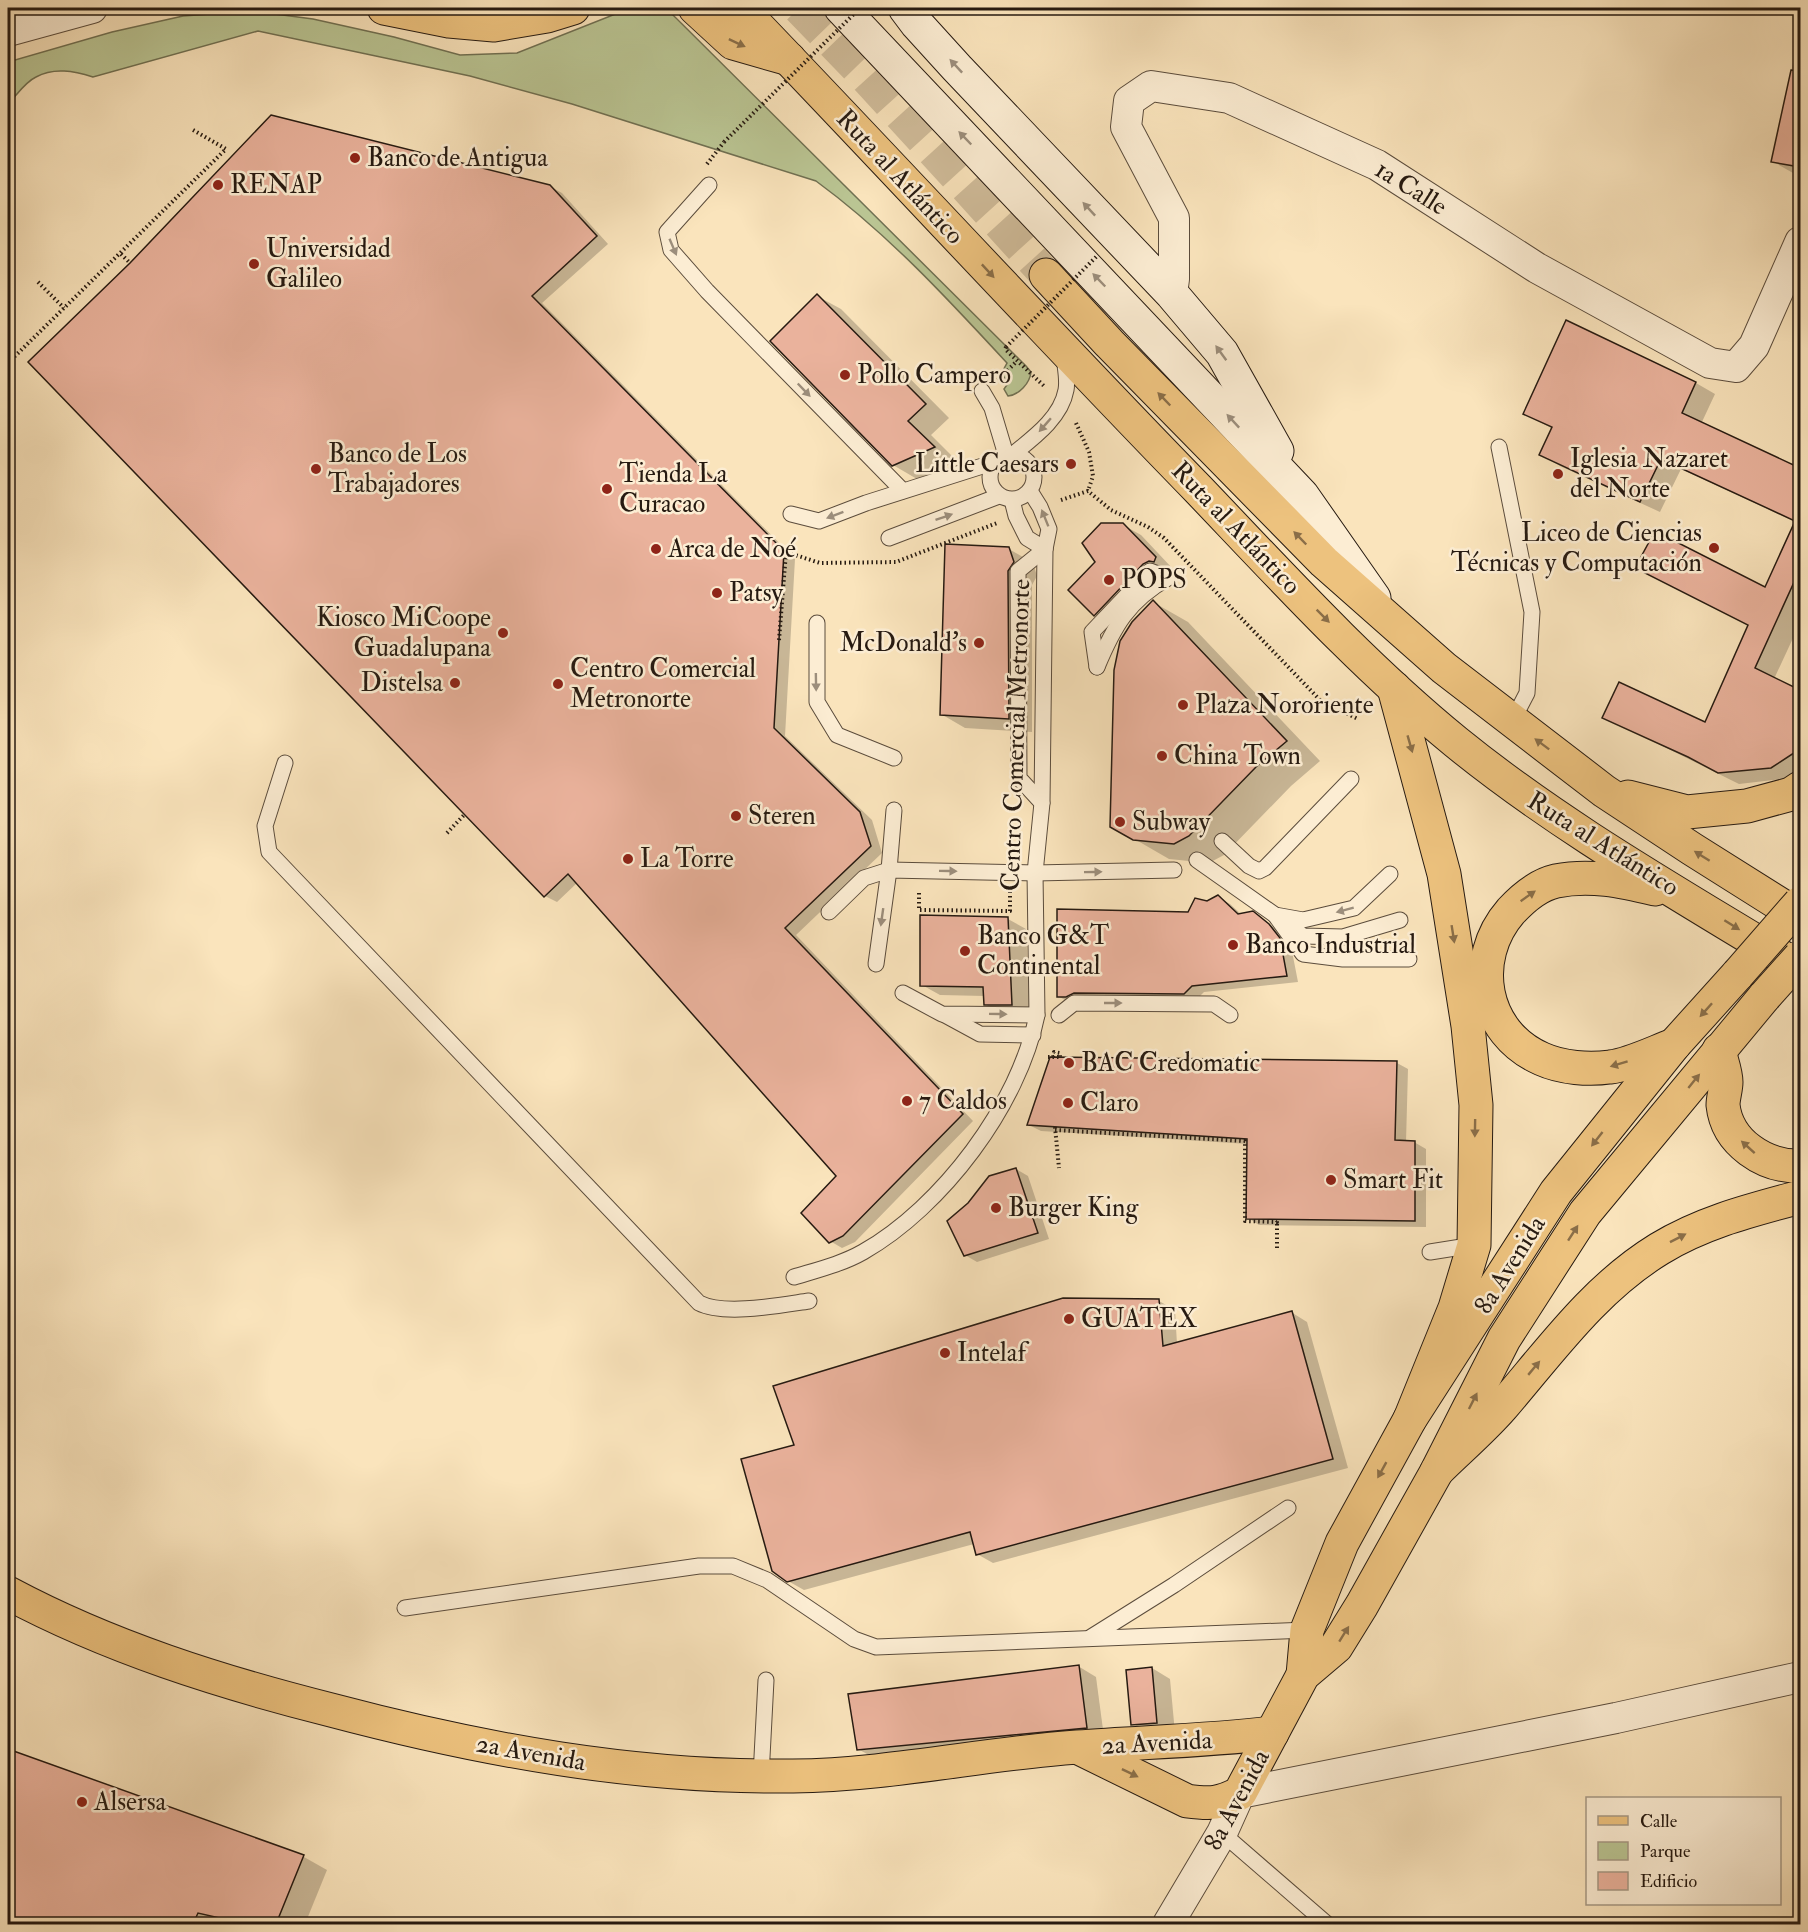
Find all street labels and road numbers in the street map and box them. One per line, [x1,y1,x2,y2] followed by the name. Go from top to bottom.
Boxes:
[829,103,971,251] street label: Ruta al Atlántico
[1369,153,1453,223] street label: 1a Calle
[1164,455,1308,601] street label: Ruta al Atlántico
[995,578,1037,892] street label: Centro Comercial Metronorte
[1521,785,1685,903] street label: Ruta al Atlántico
[1467,1210,1553,1320] street label: 8a Avenida
[1101,1724,1213,1762] street label: 2a Avenida
[474,1728,589,1778] street label: 2a Avenida
[1197,1744,1277,1856] street label: 8a Avenida

